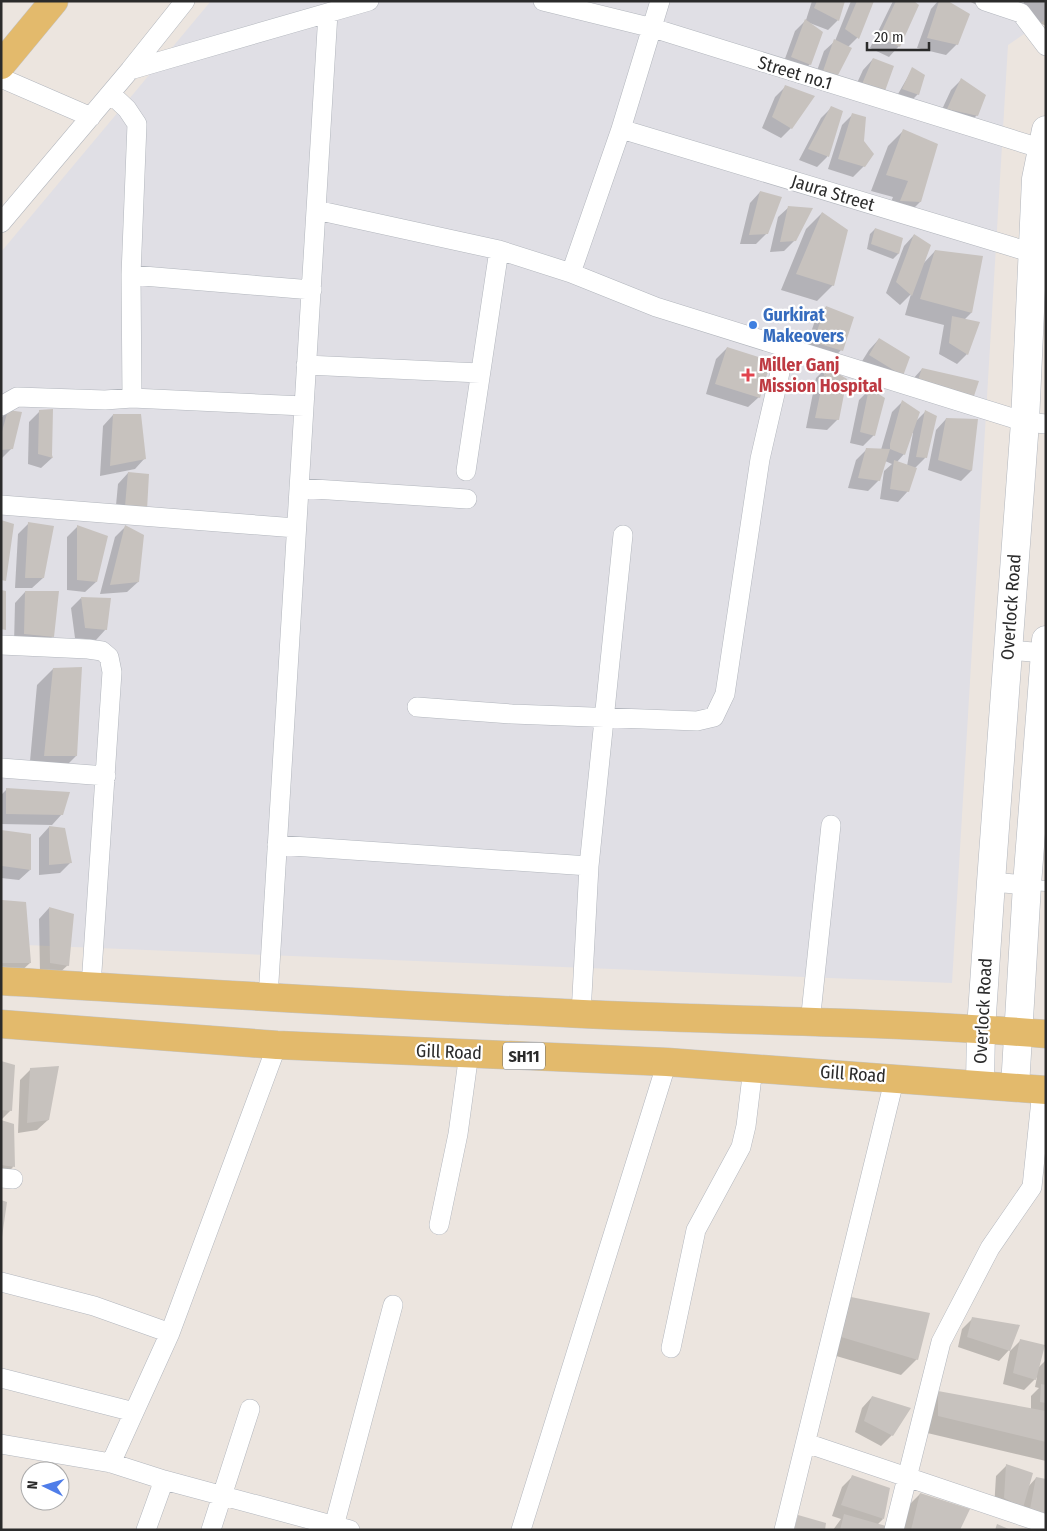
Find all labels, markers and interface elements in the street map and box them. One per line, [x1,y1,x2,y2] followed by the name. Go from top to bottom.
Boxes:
[867,20,930,52] scale bar
[874,28,904,46] text: 20 m
[755,51,835,95] street label: Street no.1
[789,170,878,216] street label: Jaura Street
[763,304,844,347] place label: Gurkirat Makeovers
[747,319,759,331] marker: Gurkirat Makeovers
[759,354,882,397] place label: Miller Ganj Mission Hospital
[741,368,755,382] marker: Miller Ganj Mission Hospital
[996,553,1026,661] street label: Overlock Road
[969,957,997,1065] street label: Overlock Road
[416,1040,482,1064] street label: Gill Road
[503,1042,545,1070] road number: SH11
[819,1061,887,1087] street label: Gill Road
[20,1461,70,1511] north arrow
[24,1480,41,1490] text: N

